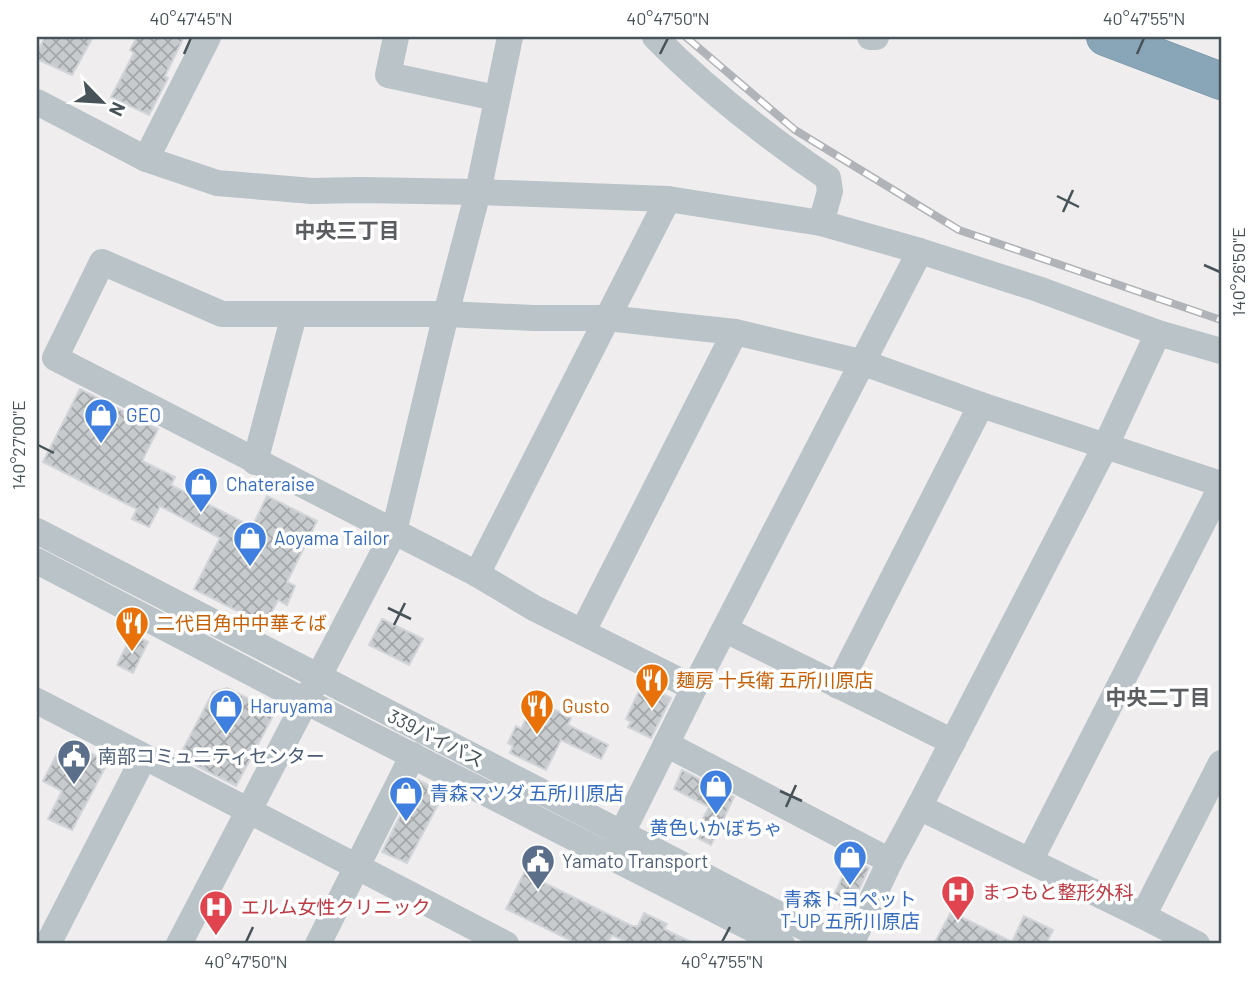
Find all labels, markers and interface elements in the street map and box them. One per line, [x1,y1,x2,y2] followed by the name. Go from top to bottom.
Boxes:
[149,7,233,29] text: 40°47'45"N
[626,7,710,29] text: 40°47'50"N
[1103,7,1185,29] text: 40°47'55"N
[66,66,136,136] north arrow
[105,99,131,120] text: N
[295,217,400,242] district label: 中央三丁目
[1227,227,1249,317] text: 140°26'50"E
[82,396,120,445] shop icon: GEO
[7,400,29,490] text: 140°27'00"E
[126,403,161,426] place label: GEO
[182,465,220,514] shop icon: Chateraise
[226,472,315,495] place label: Chateraise
[231,519,269,568] shop icon: Aoyama Tailor
[274,526,390,549] place label: Aoyama Tailor
[113,604,151,653] restaurant icon: 二代目角中中華そば
[156,611,327,634] place label: 二代目角中中華そば
[633,661,671,710] restaurant icon: 麺房 十兵衛 五所川原店
[676,668,874,691] place label: 麺房 十兵衛 五所川原店
[1106,684,1211,709] district label: 中央二丁目
[207,687,245,736] shop icon: Haruyama
[518,687,556,736] restaurant icon: Gusto
[250,694,333,717] place label: Haruyama
[562,694,610,717] place label: Gusto
[384,703,488,772] street label: 339バイパス
[55,737,93,786] public building icon: 南部コミュニティセンター
[98,744,325,767] place label: 南部コミュニティセンター
[697,767,735,816] shop icon: 黄色いかぼちゃ
[387,774,425,823] shop icon: 青森マツダ 五所川原店
[430,781,624,804] place label: 青森マツダ 五所川原店
[649,816,783,839] place label: 黄色いかぼちゃ
[831,838,869,887] shop icon: 青森トヨペット T-UP 五所川原店
[519,842,557,891] public building icon: Yamato Transport
[562,849,708,872] place label: Yamato Transport
[939,873,977,922] hospital icon: まつもと整形外科
[982,880,1134,903] place label: まつもと整形外科
[780,887,920,932] place label: 青森トヨペット T-UP 五所川原店
[197,888,235,937] hospital icon: エルム女性クリニック
[241,895,431,918] place label: エルム女性クリニック
[204,950,288,972] text: 40°47'50"N
[681,950,763,972] text: 40°47'55"N

